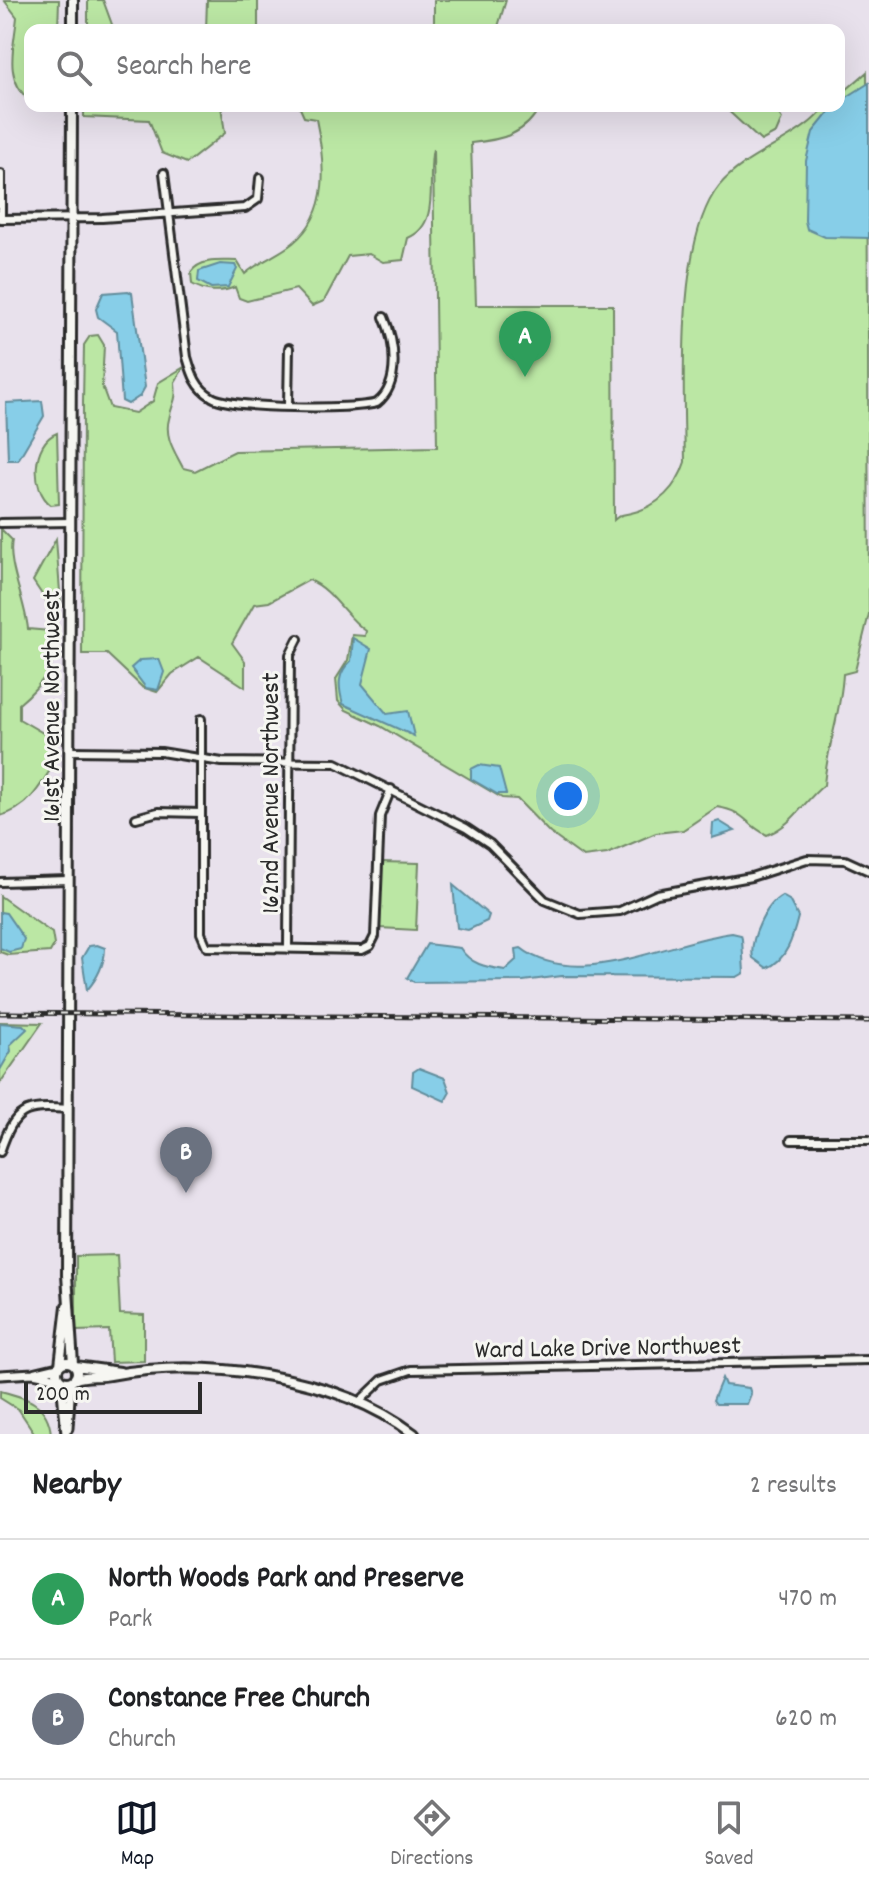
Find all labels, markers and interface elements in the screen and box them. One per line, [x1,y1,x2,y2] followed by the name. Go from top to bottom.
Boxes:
[24,24,845,112] search box
[52,46,96,90] icon: search
[116,47,252,90] text: Search here
[499,311,551,377] pin: A
[35,590,72,822] street label: 161st Avenue Northwest
[254,672,291,914] street label: 162nd Avenue Northwest
[548,776,588,816] your location
[160,1127,212,1193] pin: B
[475,1329,742,1370] street label: Ward Lake Drive Northwest
[24,1378,202,1414] scale bar
[36,1380,90,1411] text: 200 m
[32,1462,121,1511] text: Nearby
[750,1468,837,1505] text: 2 results
[108,1559,464,1602] text: North Woods Park and Preserve
[51,1581,65,1618] text: A
[778,1581,837,1618] text: 470 m
[108,1602,152,1639] text: Park
[108,1679,370,1722] text: Constance Free Church
[52,1701,64,1738] text: B
[775,1701,837,1738] text: 620 m
[108,1722,176,1759] text: Church
[115,1796,159,1875] tab: Map
[390,1796,474,1875] tab: Directions
[704,1796,754,1875] tab: Saved

